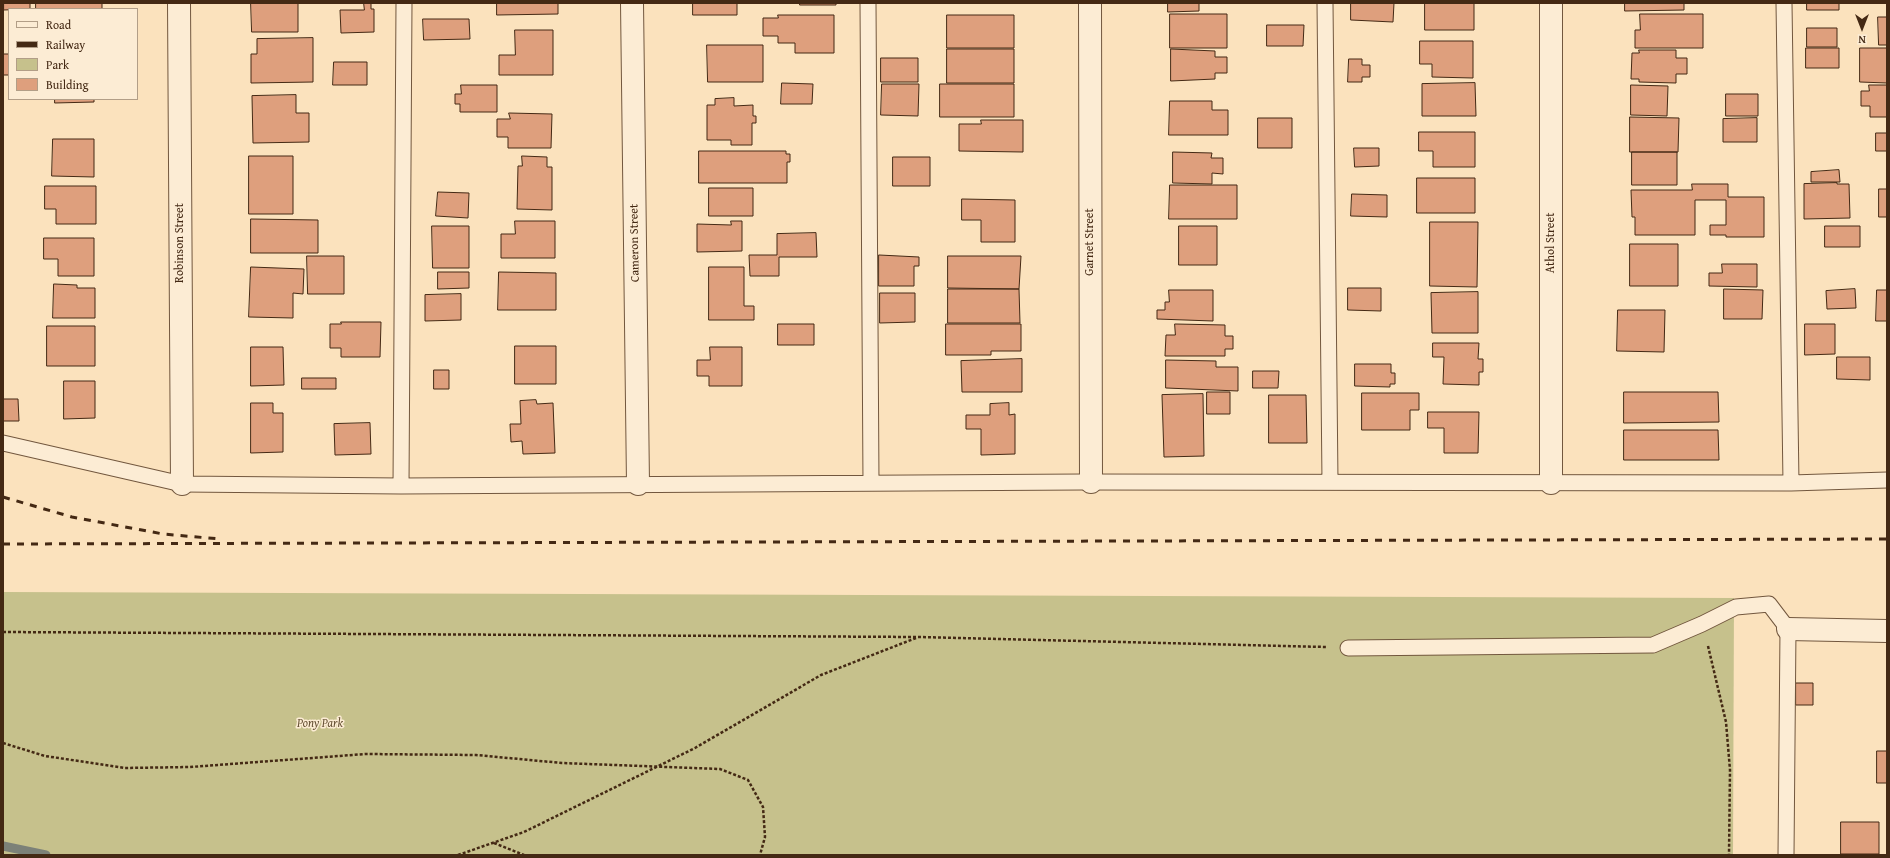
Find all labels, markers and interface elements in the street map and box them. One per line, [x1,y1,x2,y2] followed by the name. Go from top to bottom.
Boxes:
[8,8,138,100] legend
[1842,8,1882,48] north arrow
[46,16,71,33] text: Road
[1858,32,1866,48] text: N
[46,36,85,53] text: Railway
[46,56,69,73] text: Park
[46,76,89,93] text: Building
[173,203,187,283] street label: Robinson Street
[627,204,643,282] street label: Cameron Street
[1083,208,1097,276] street label: Garnet Street
[1544,213,1558,273] street label: Athol Street
[297,717,343,731] park label: Pony Park

